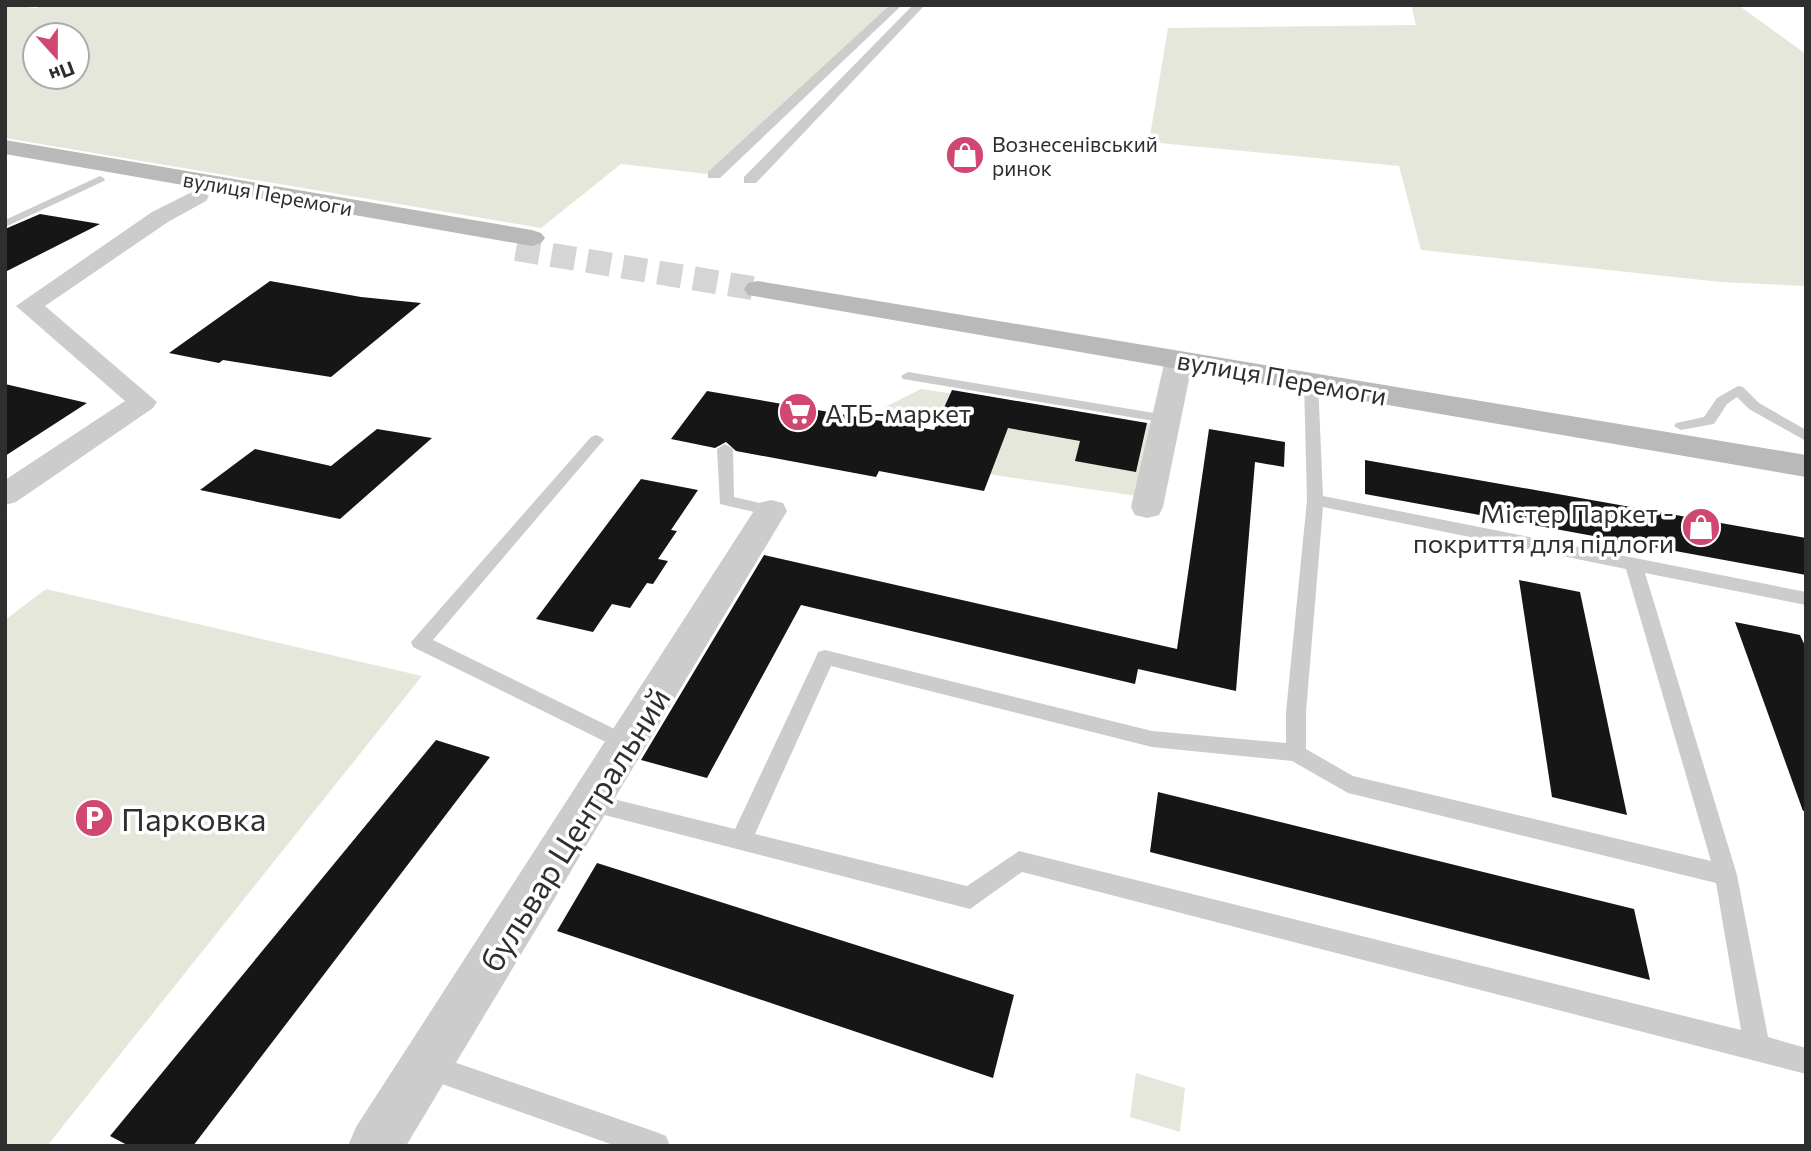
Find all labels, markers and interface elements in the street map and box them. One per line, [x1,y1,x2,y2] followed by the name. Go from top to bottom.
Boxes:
[21,21,91,91] north arrow
[46,57,78,88] text: Пн
[992,131,1158,180] place label: Вознесенівський ринок
[944,134,986,176] shop icon: Вознесенівський ринок
[181,166,355,220] street label: вулиця Перемоги
[1175,343,1389,411] street label: вулиця Перемоги
[777,391,819,433] supermarket icon: АТБ-маркет
[825,397,971,428] place label: АТБ-маркет
[1413,497,1674,558] place label: Містер Паркет - покриття для підлоги
[1680,506,1722,548] shop icon: Містер Паркет - покриття для підлоги
[470,680,678,978] street label: бульвар Центральний
[73,797,115,839] parking icon: Парковка
[121,798,266,838] place label: Парковка

